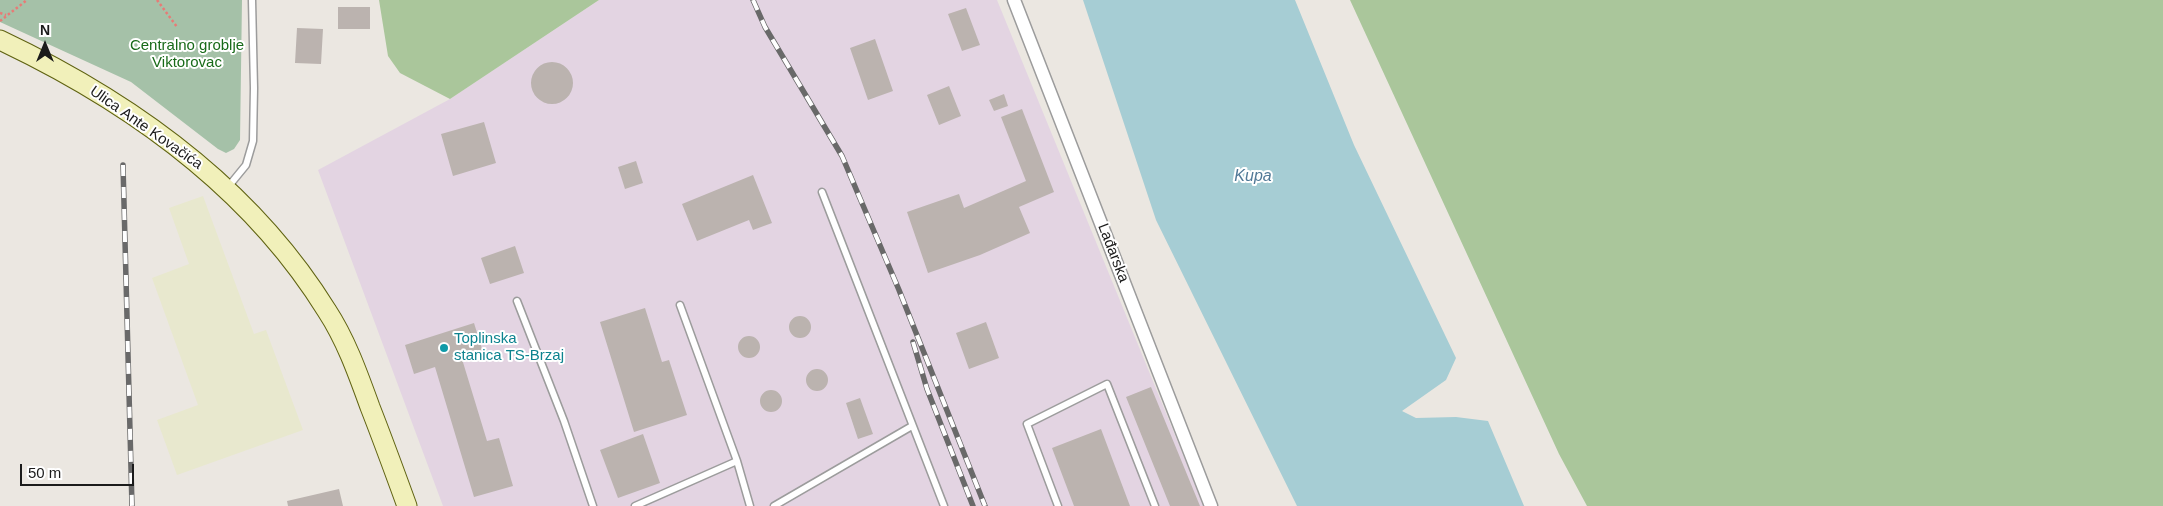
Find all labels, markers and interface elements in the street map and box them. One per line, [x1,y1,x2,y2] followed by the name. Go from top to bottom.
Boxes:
[20,20,70,70] north arrow
[40,22,50,38] text: N
[130,37,244,72] park label: Centralno groblje Viktorovac
[86,82,206,174] street label: Ulica Ante Kovačića
[1234,167,1272,187] water label: Kupa
[1094,221,1132,285] street label: Lađarska
[454,330,564,365] place label: Toplinska stanica TS-Brzaj
[438,342,450,354] marker: Toplinska stanica TS-Brzaj
[22,454,136,486] scale bar
[28,464,61,481] text: 50 m

